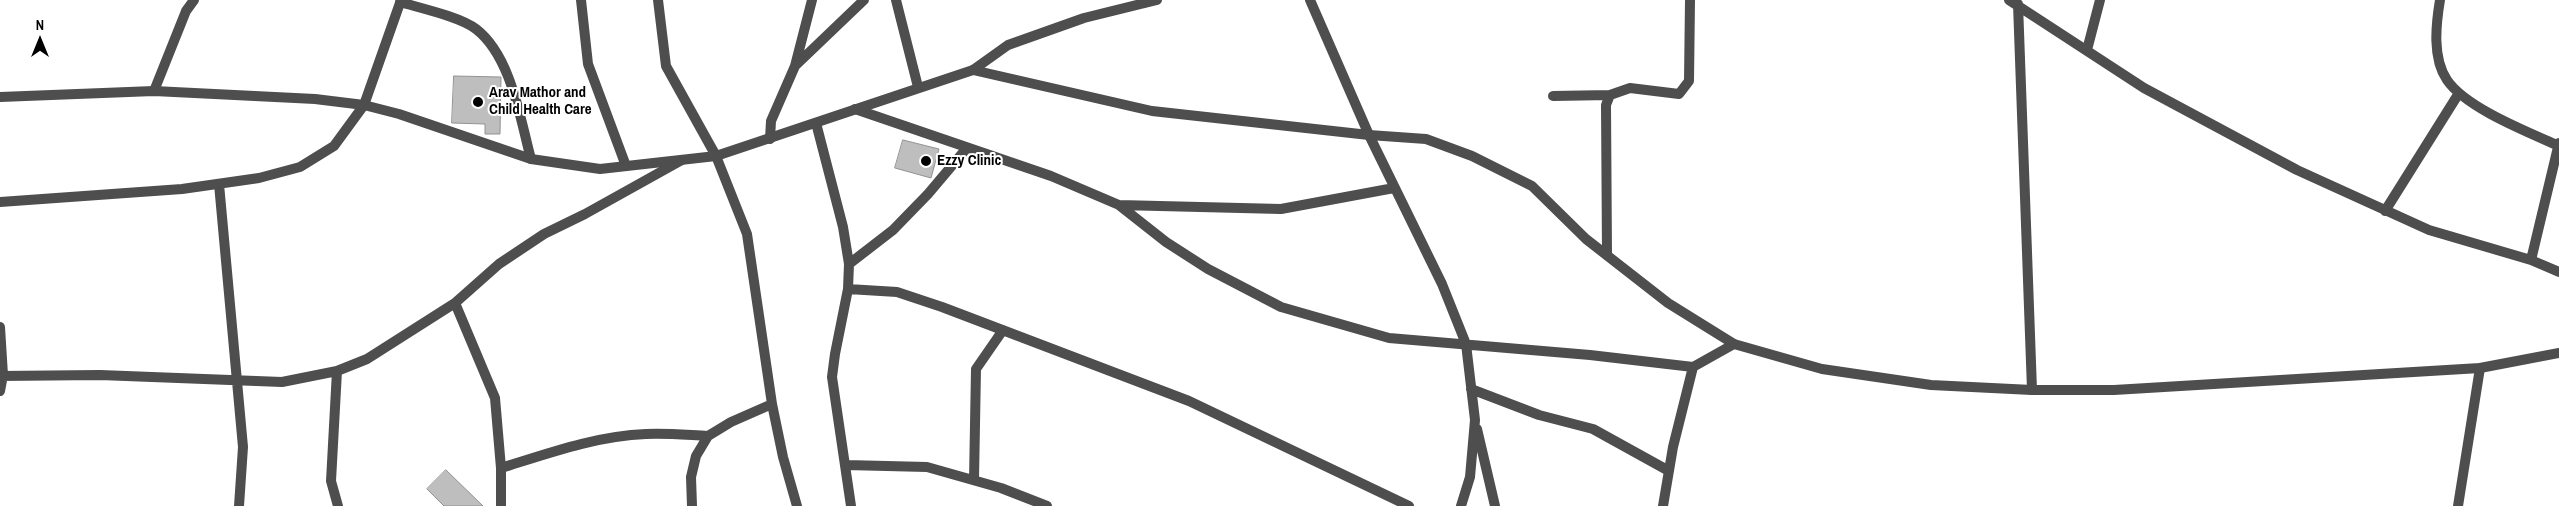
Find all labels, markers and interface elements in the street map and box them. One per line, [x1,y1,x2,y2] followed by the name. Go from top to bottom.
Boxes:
[15,15,65,65] north arrow
[36,16,44,34] text: N
[489,84,592,119] place label: Arav Mathor and Child Health Care
[471,95,485,109] marker: Arav Mathor and Child Health Care
[937,152,1001,170] place label: Ezzy Clinic
[919,154,933,168] marker: Ezzy Clinic

